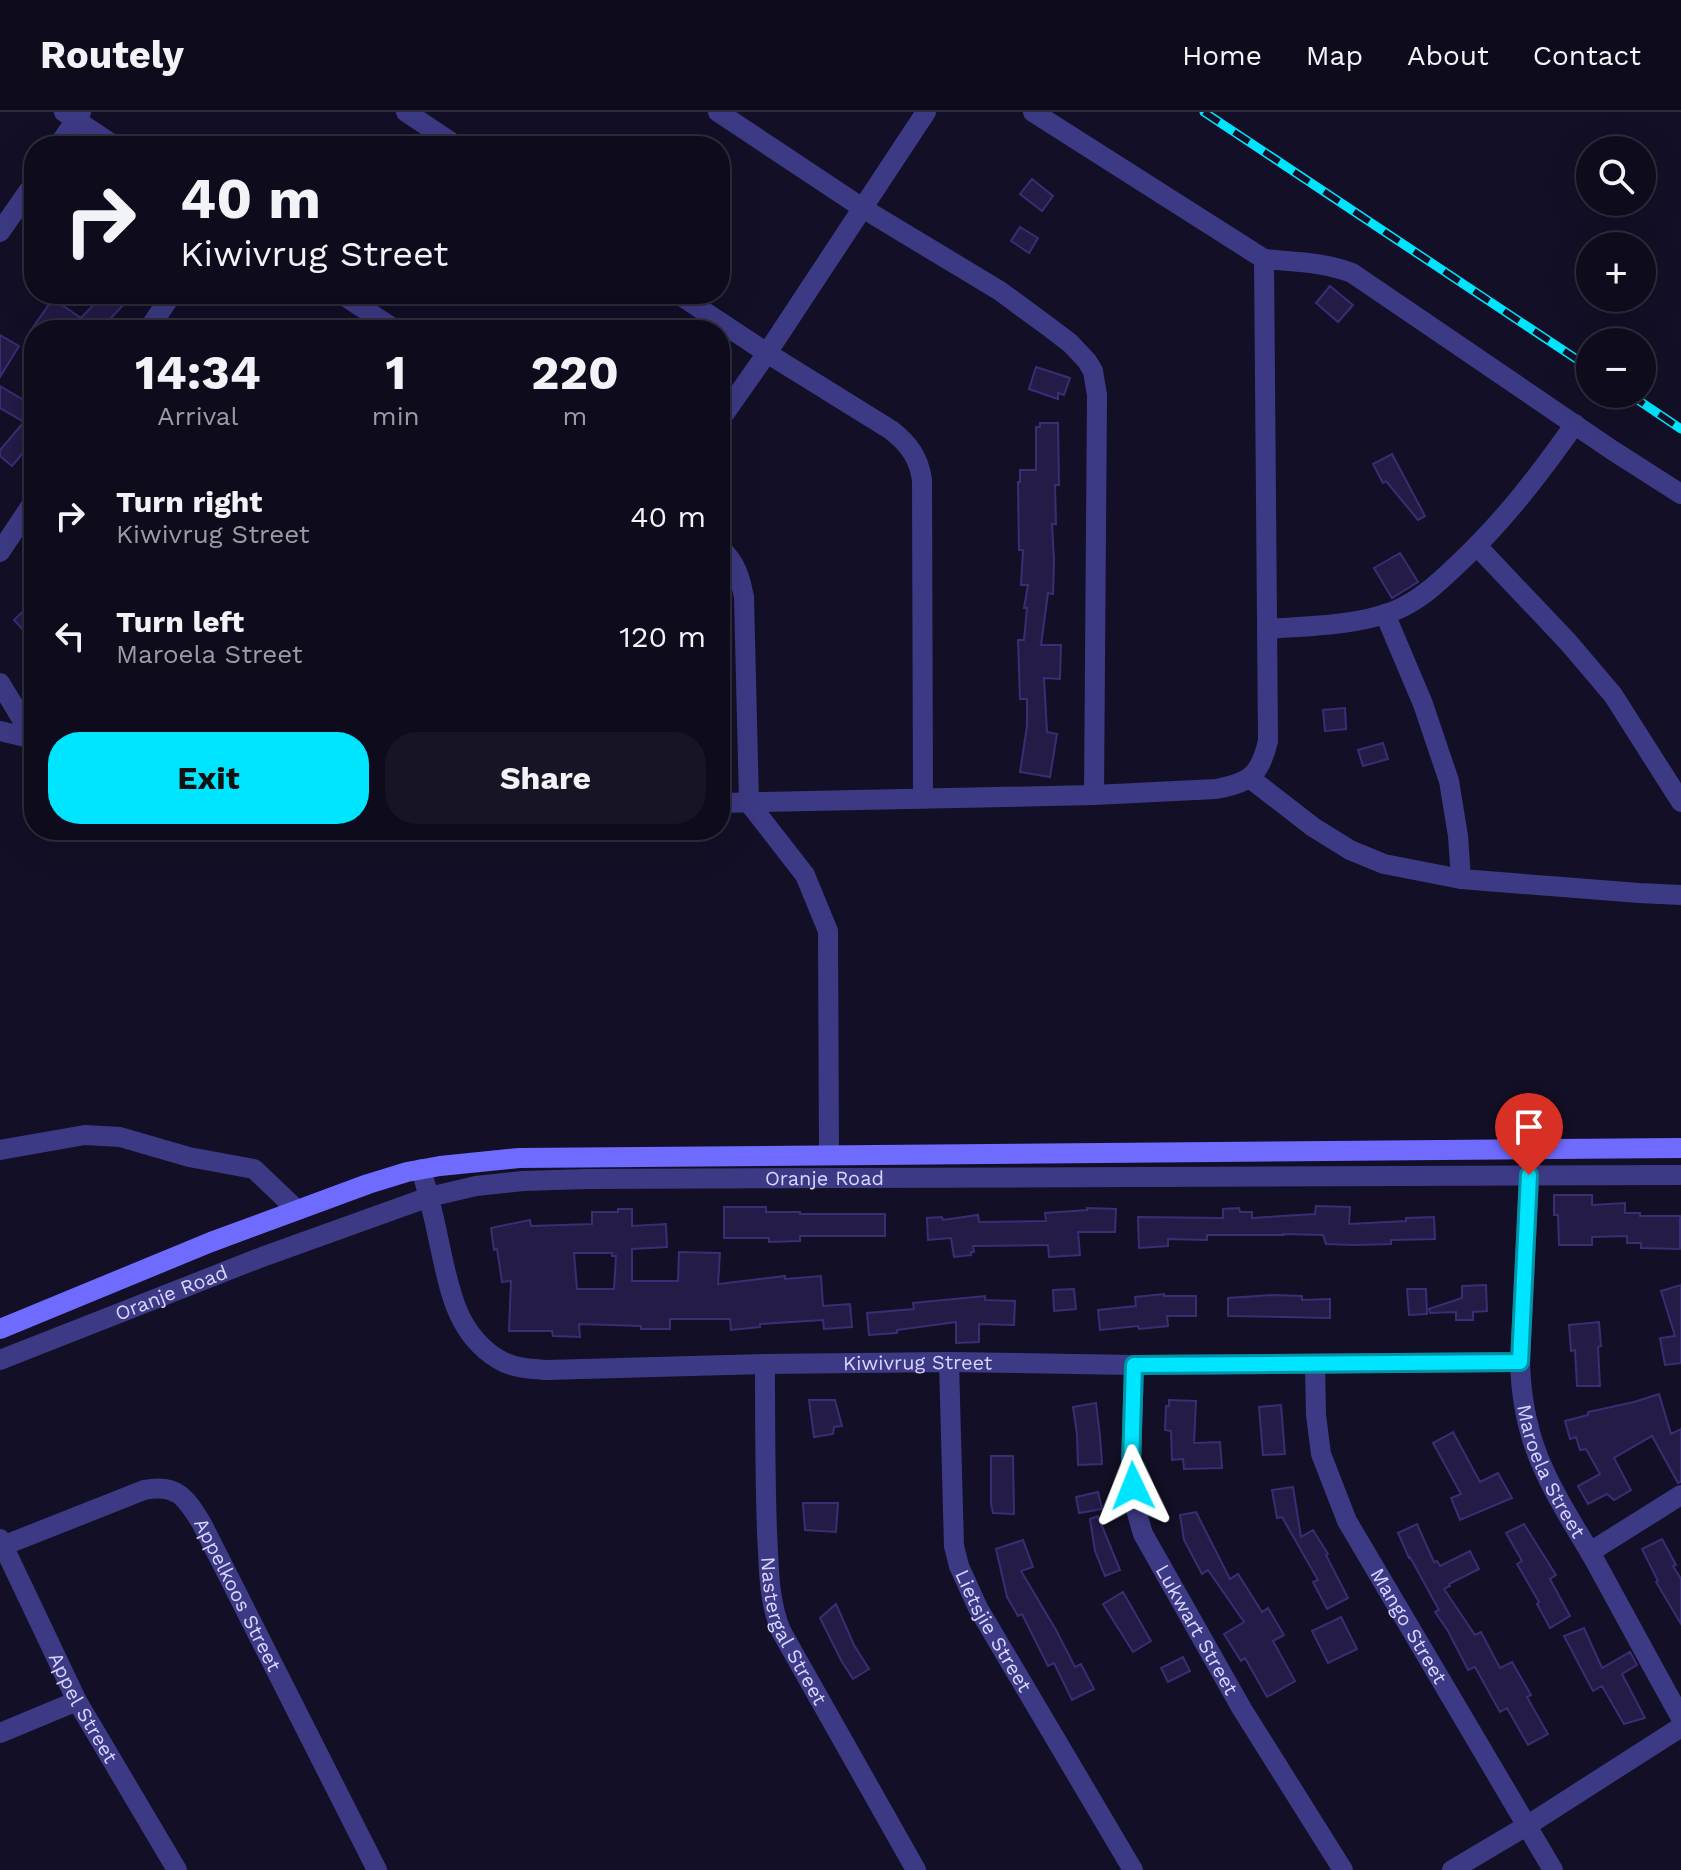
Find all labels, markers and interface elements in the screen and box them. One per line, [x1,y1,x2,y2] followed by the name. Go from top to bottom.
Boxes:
[40,33,184,77] text: Routely
[1182,39,1262,72] text: Home
[1306,39,1363,72] text: Map
[1407,39,1489,72] text: About
[1533,39,1641,72] text: Contact
[1576,136,1656,408] map controls
[1576,136,1656,216] button: search
[180,166,321,232] text: 40 m
[48,168,152,272] icon: right
[1576,232,1656,312] button: +
[180,233,448,275] text: Kiwivrug Street
[1576,328,1656,408] button: −
[135,344,261,401] text: 14:34
[385,344,406,401] text: 1
[531,344,619,401] text: 220
[157,401,239,431] text: Arrival
[372,401,420,431] text: min
[562,401,587,431] text: m
[116,484,262,519] text: Turn right
[48,494,92,538] icon: right
[630,499,706,534] text: 40 m
[116,519,310,549] text: Kiwivrug Street
[116,604,244,639] text: Turn left
[48,614,92,658] icon: left
[619,619,706,654] text: 120 m
[116,639,303,669] text: Maroela Street
[48,732,369,824] button: Exit
[385,732,706,824] button: Share
[1495,1093,1563,1175] pin
[1507,1105,1551,1149] icon: arrive
[765,1166,884,1190] street label: Oranje Road
[111,1260,231,1326] street label: Oranje Road
[843,1350,993,1375] street label: Kiwivrug Street
[1512,1402,1591,1543] street label: Maroela Street
[1091,1444,1175,1528] position arrow
[189,1514,287,1676] street label: Appelkoos Street
[756,1556,832,1709] street label: Nastergal Street
[1151,1560,1244,1700] street label: Lukwart Street
[1365,1564,1453,1689] street label: Mango Street
[950,1566,1037,1697] street label: Lietsjie Street
[44,1648,123,1768] street label: Appel Street

